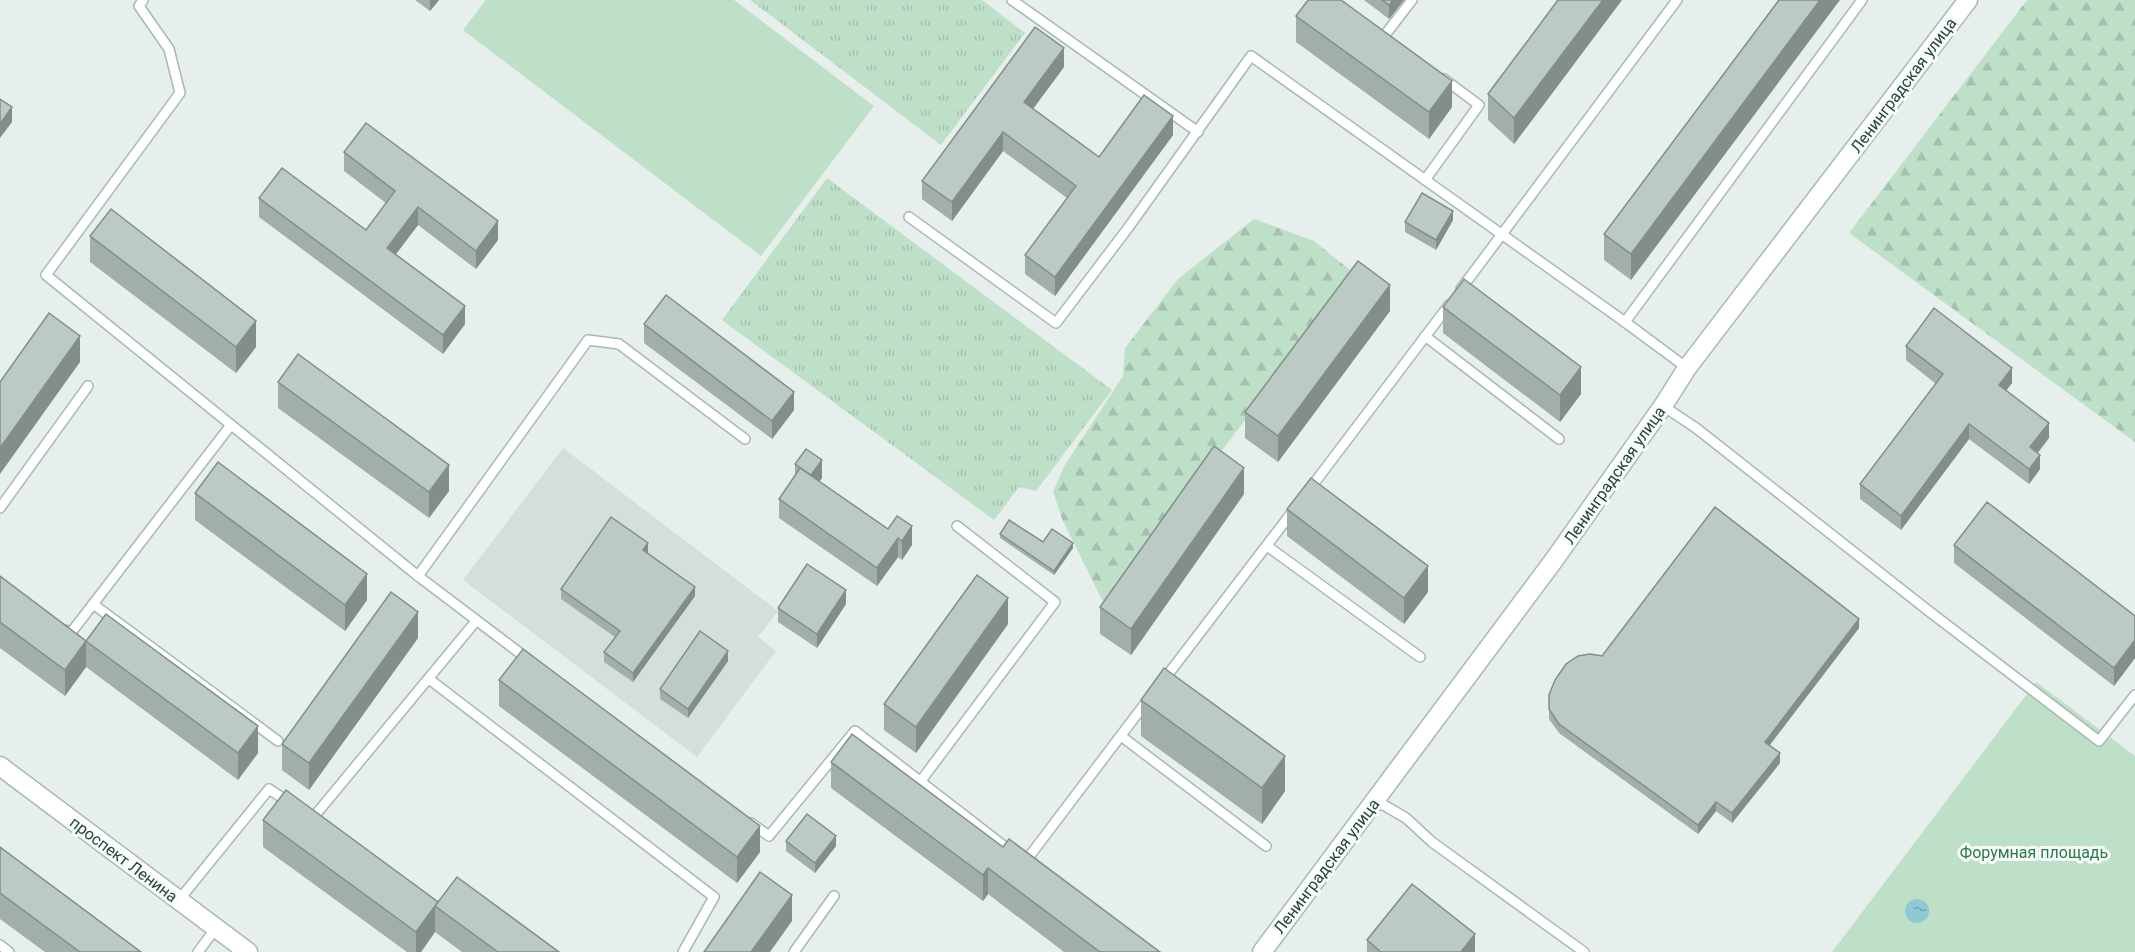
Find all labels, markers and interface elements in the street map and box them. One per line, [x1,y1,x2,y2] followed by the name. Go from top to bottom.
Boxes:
[1846,14,1960,156] street label: Ленинградская улица
[1560,403,1669,548] street label: Ленинградская улица
[1269,795,1383,937] street label: Ленинградская улица
[66,813,181,906] street label: проспект Ленина
[1960,843,2108,862] park label: Форумная площадь

